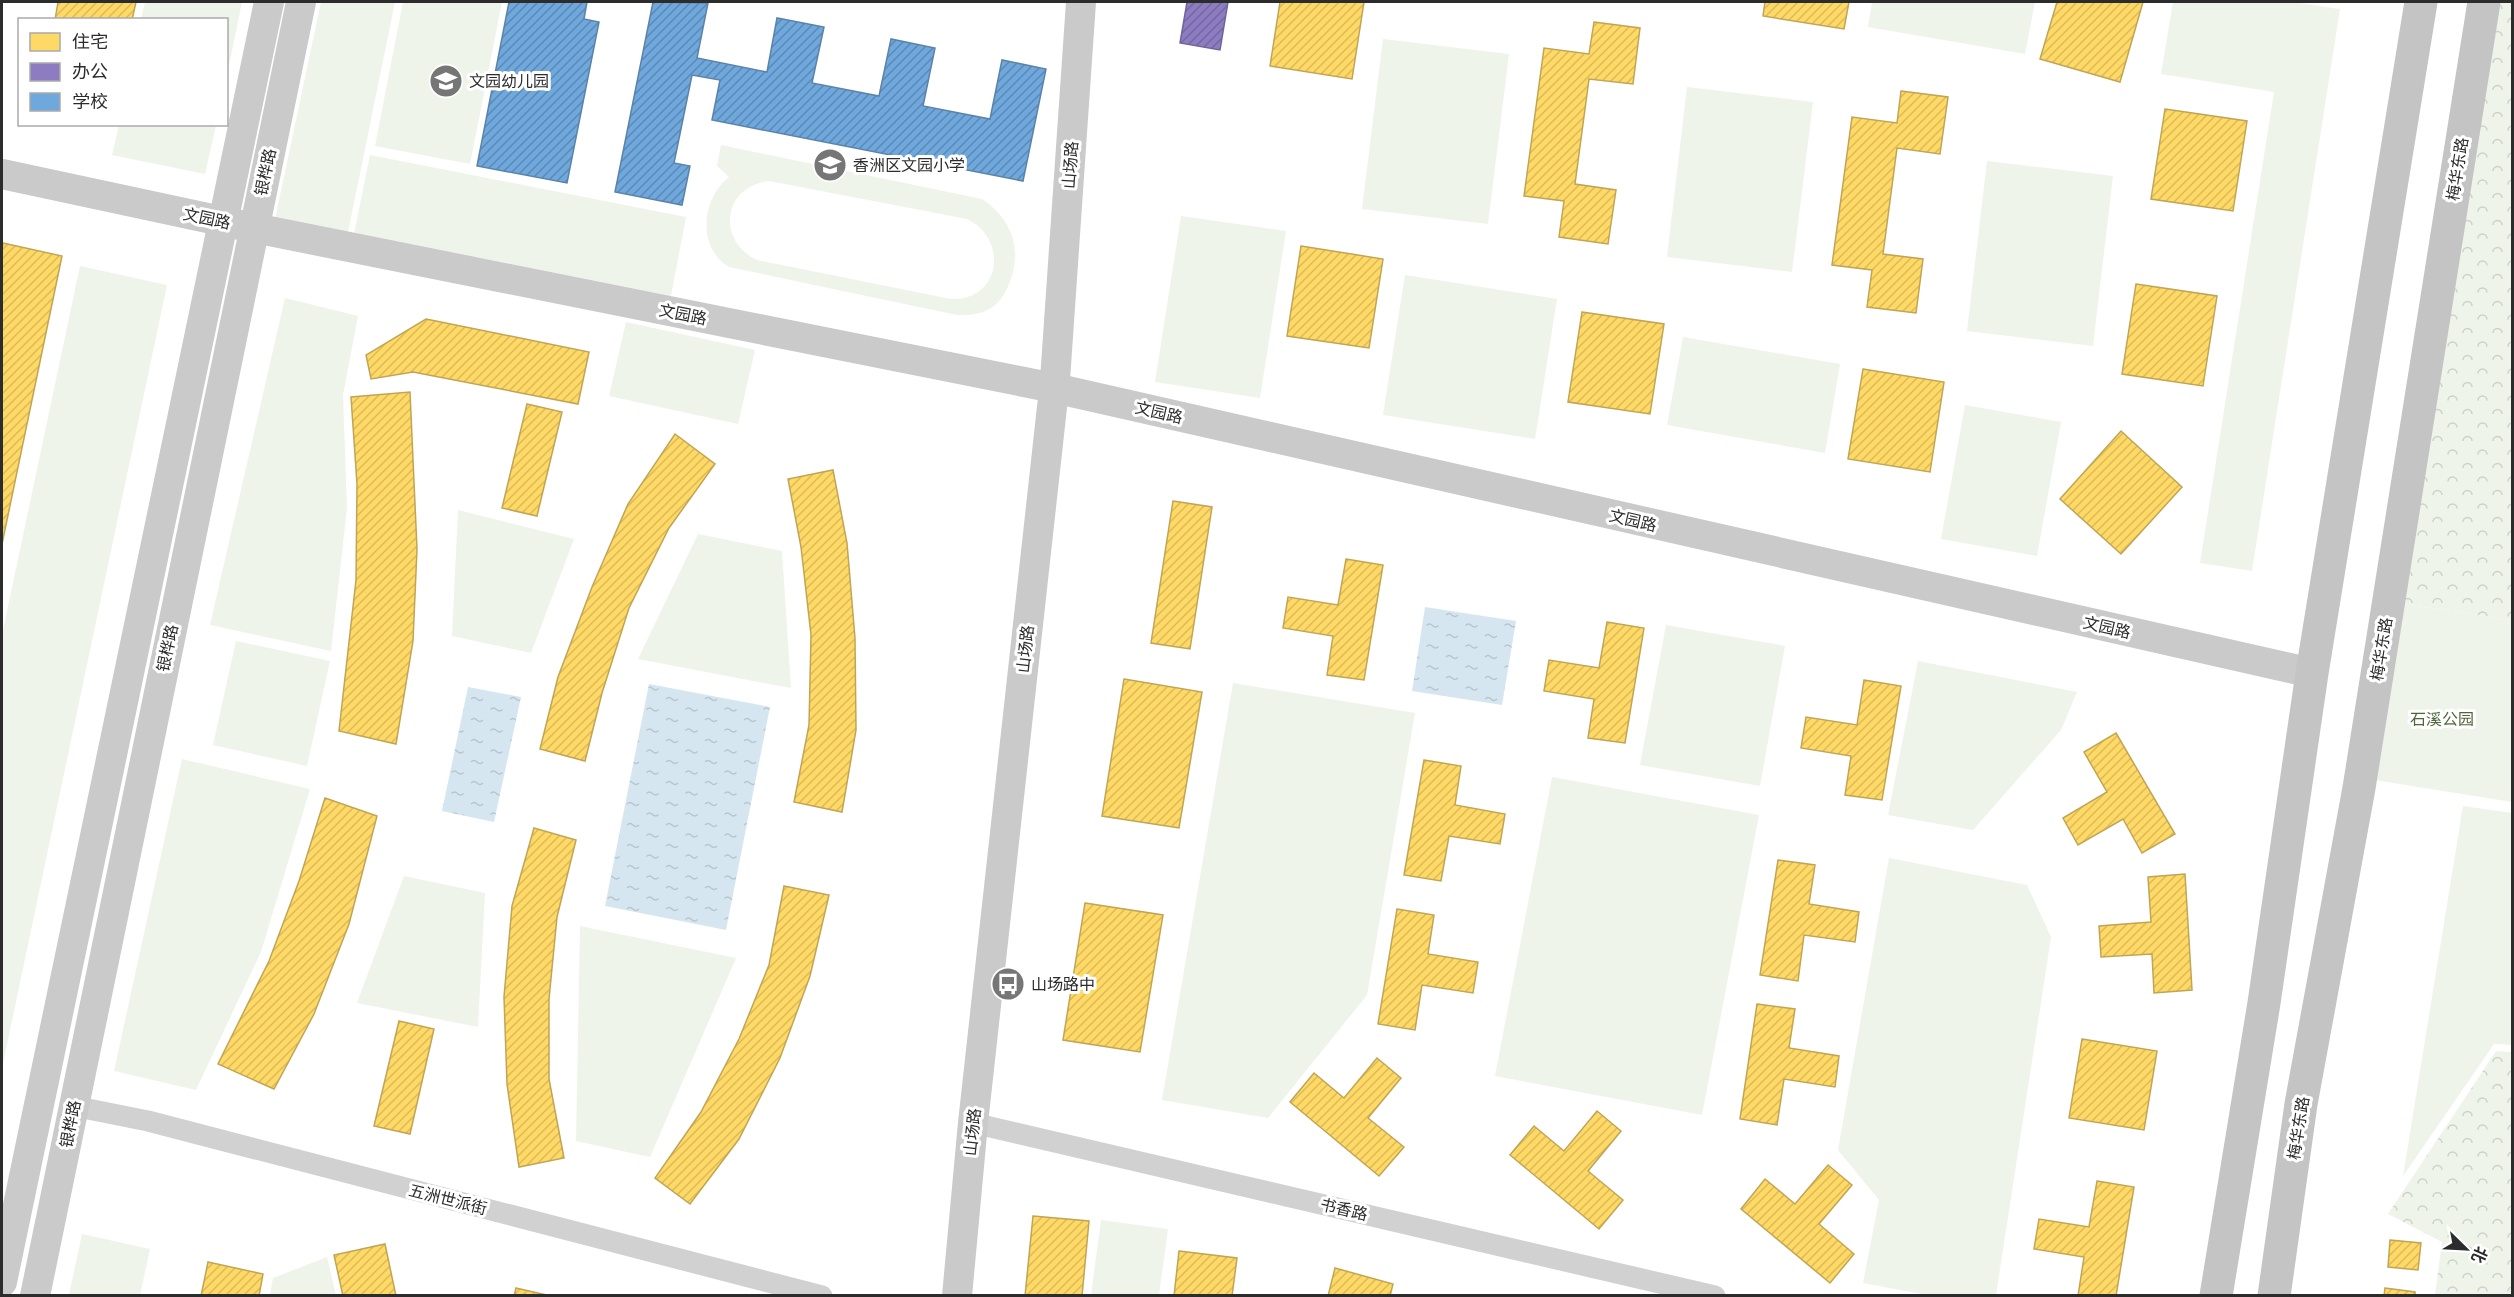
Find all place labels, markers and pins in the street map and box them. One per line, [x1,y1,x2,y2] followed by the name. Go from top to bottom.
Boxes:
[428,63,464,99] school or university icon: 文园幼儿园
[469,72,549,91] place label: 文园幼儿园
[812,147,848,183] school or university icon: 香洲区文园小学
[853,156,965,175] place label: 香洲区文园小学
[990,966,1026,1002] bus stop icon: 山场路中
[1031,975,1095,994] place label: 山场路中

